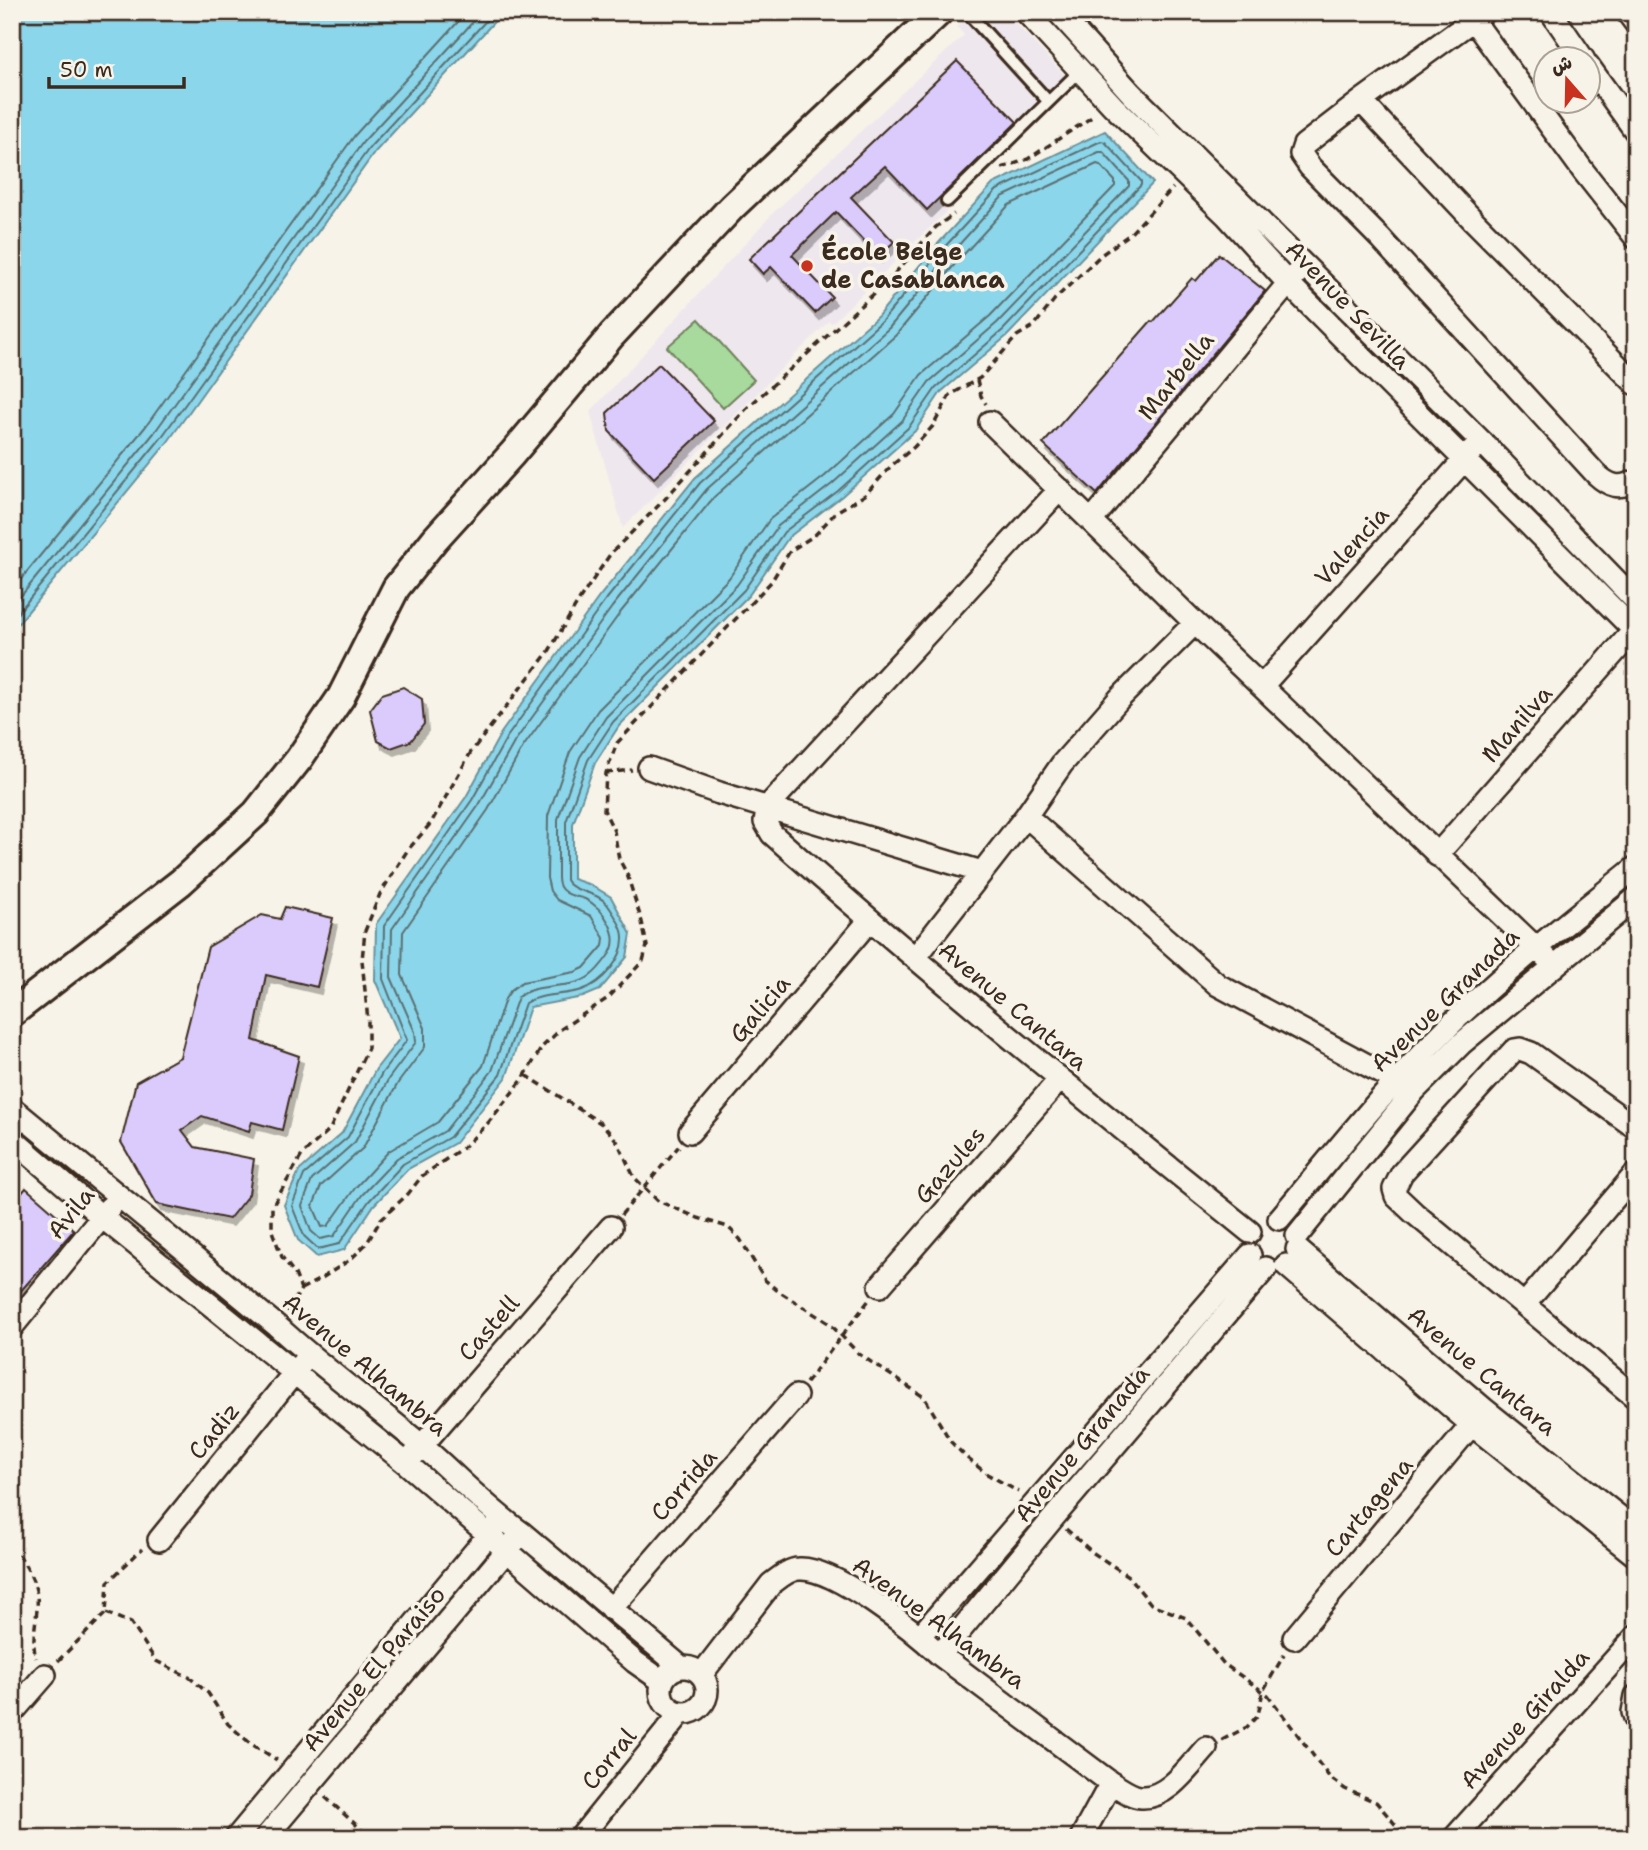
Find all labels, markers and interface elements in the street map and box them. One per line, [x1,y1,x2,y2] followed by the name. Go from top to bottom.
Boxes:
[49,46,184,90] scale bar
[1532,46,1602,116] north arrow
[1547,49,1576,80] text: ش
[60,56,113,84] text: 50 m
[821,234,1005,296] place label: École Belge de Casablanca
[1278,234,1418,376] street label: Avenue Sevilla
[799,258,815,274] marker: École Belge de Casablanca
[1131,325,1221,427] street label: Marbella
[1308,499,1396,593] street label: Valencia
[1474,678,1560,770] street label: Manilva
[1364,921,1526,1079] street label: Avenue Granada
[932,934,1094,1078] street label: Avenue Cantara
[722,968,798,1050] street label: Galicia
[907,1119,993,1211] street label: Gazules
[40,1180,102,1246] street label: Avila
[276,1286,454,1444] street label: Avenue Alhambra
[451,1287,527,1368] street label: Castell
[1401,1299,1563,1443] street label: Avenue Cantara
[1007,1359,1157,1529] street label: Avenue Granada
[181,1396,247,1466] street label: Cadiz
[644,1442,724,1528] street label: Corrida
[1318,1450,1420,1564] street label: Cartagena
[846,1549,1032,1697] street label: Avenue Alhambra
[295,1579,453,1759] street label: Avenue El Paraiso
[1453,1642,1597,1796] street label: Avenue Giralda
[574,1721,644,1797] street label: Corral

